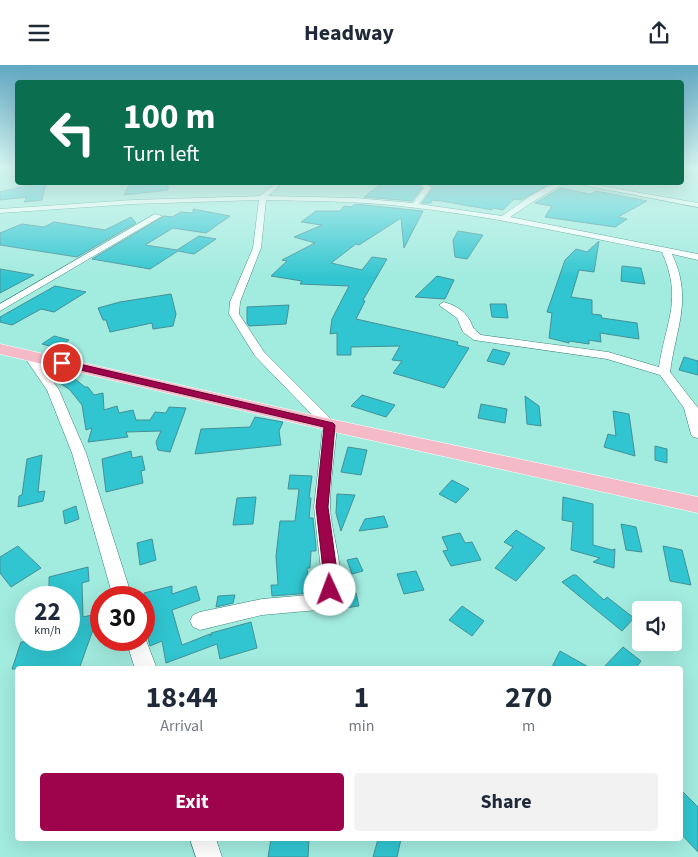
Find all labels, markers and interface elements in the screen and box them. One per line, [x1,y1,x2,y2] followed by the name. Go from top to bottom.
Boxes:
[304,17,394,49] text: Headway
[25,19,53,47] icon: menu
[645,19,673,47] icon: share
[123,92,215,142] text: 100 m
[40,100,105,165] icon: left
[123,138,199,170] text: Turn left
[41,342,83,384] pin
[48,349,76,377] icon: arrive
[303,563,355,615] position arrow
[90,586,155,651] speed limit sign: 30
[34,594,61,630] text: 22
[632,601,682,651] map controls
[632,601,682,651] button: sound
[34,622,61,639] text: km/h
[146,676,218,719] text: 18:44
[353,676,369,719] text: 1
[505,676,552,719] text: 270
[160,715,203,737] text: Arrival
[348,715,374,737] text: min
[522,715,535,737] text: m
[40,773,344,831] button: Exit
[354,773,658,831] button: Share

